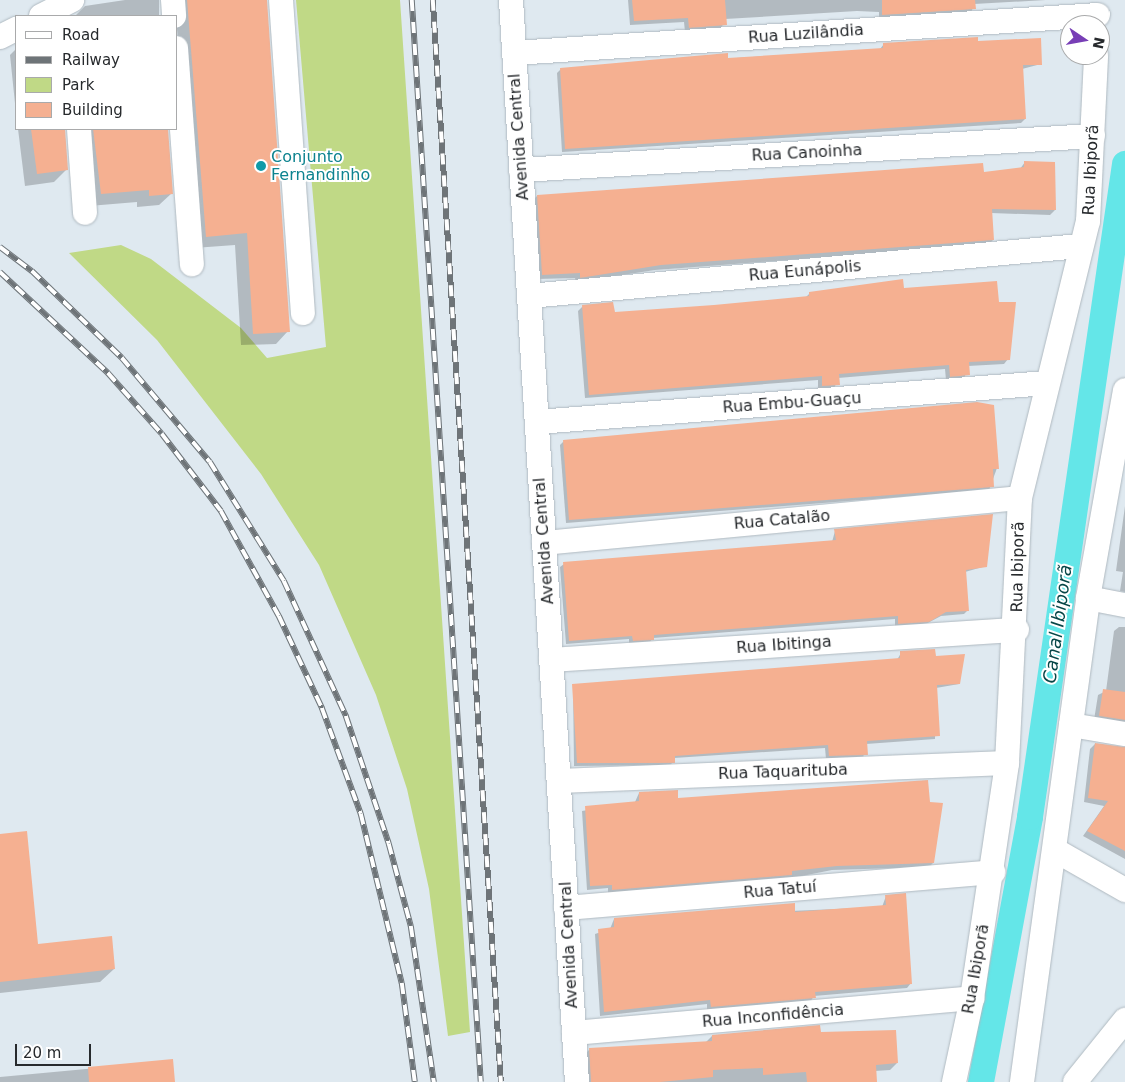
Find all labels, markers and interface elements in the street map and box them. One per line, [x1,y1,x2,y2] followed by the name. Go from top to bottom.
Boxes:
[15,15,178,130] legend
[1060,15,1110,65] north arrow
[748,20,864,48] street label: Rua Luzilândia
[62,26,100,44] text: Road
[1090,36,1108,50] text: N
[62,51,120,69] text: Railway
[505,73,533,201] street label: Avenida Central
[62,76,94,94] text: Park
[62,101,123,119] text: Building
[1079,124,1103,216] street label: Rua Ibiporã
[751,141,863,165] street label: Rua Canoinha
[271,147,370,185] place label: Conjunto Fernandinho
[255,160,267,172] marker: Conjunto Fernandinho
[748,257,862,285] street label: Rua Eunápolis
[722,389,862,417] street label: Rua Embu-Guaçu
[530,477,558,605] street label: Avenida Central
[733,506,831,534] street label: Rua Catalão
[1008,521,1028,613] street label: Rua Ibiporã
[1039,563,1077,685] water label: Canal Ibiporã
[736,632,832,658] street label: Rua Ibitinga
[718,760,848,784] street label: Rua Taquarituba
[743,877,817,903] street label: Rua Tatuí
[556,881,582,1009] street label: Avenida Central
[959,922,993,1016] street label: Rua Ibiporã
[701,1000,845,1032] street label: Rua Inconfidência
[18,1034,94,1066] scale bar
[23,1044,61,1062] text: 20 m

